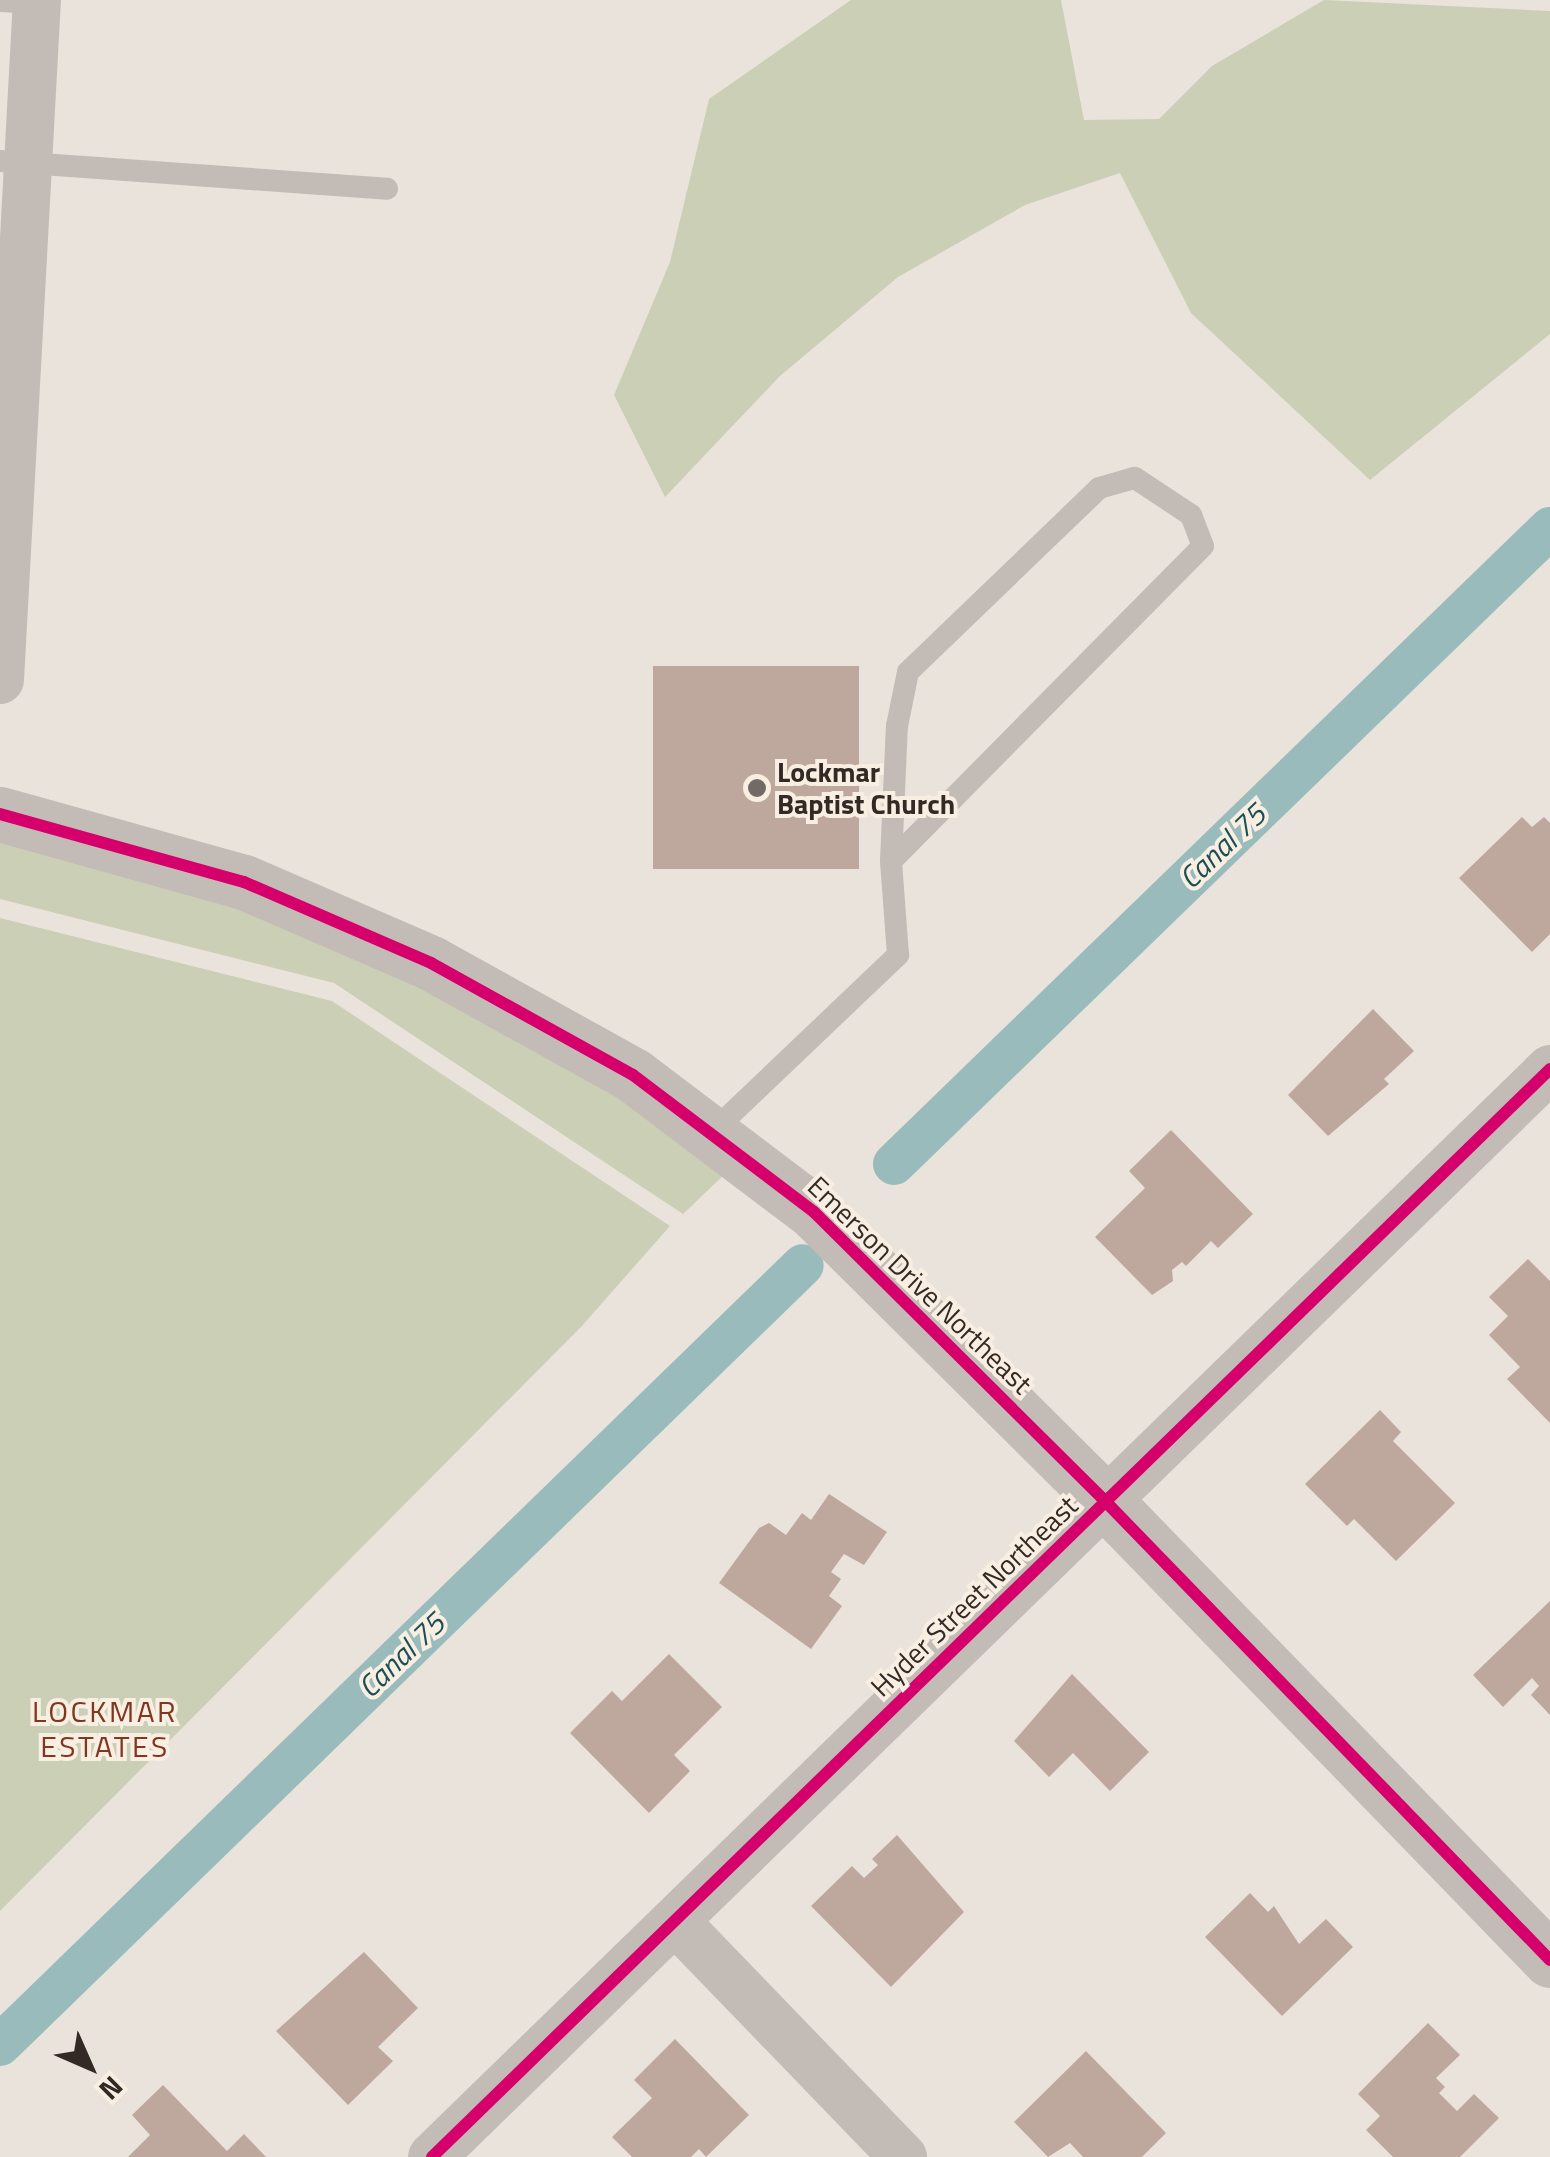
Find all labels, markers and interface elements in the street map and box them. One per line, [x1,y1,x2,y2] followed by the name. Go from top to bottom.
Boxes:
[777,755,955,821] place label: Lockmar Baptist Church
[746,777,768,799] marker: Lockmar Baptist Church
[1171,796,1273,896] water label: Canal 75
[801,1169,1039,1401] street label: Emerson Drive Northeast
[864,1489,1084,1703] street label: Hyder Street Northeast
[350,1605,452,1705] water label: Canal 75
[32,1693,178,1764] district label: LOCKMAR ESTATES
[40,2017,140,2117] north arrow
[90,2067,134,2111] text: N

